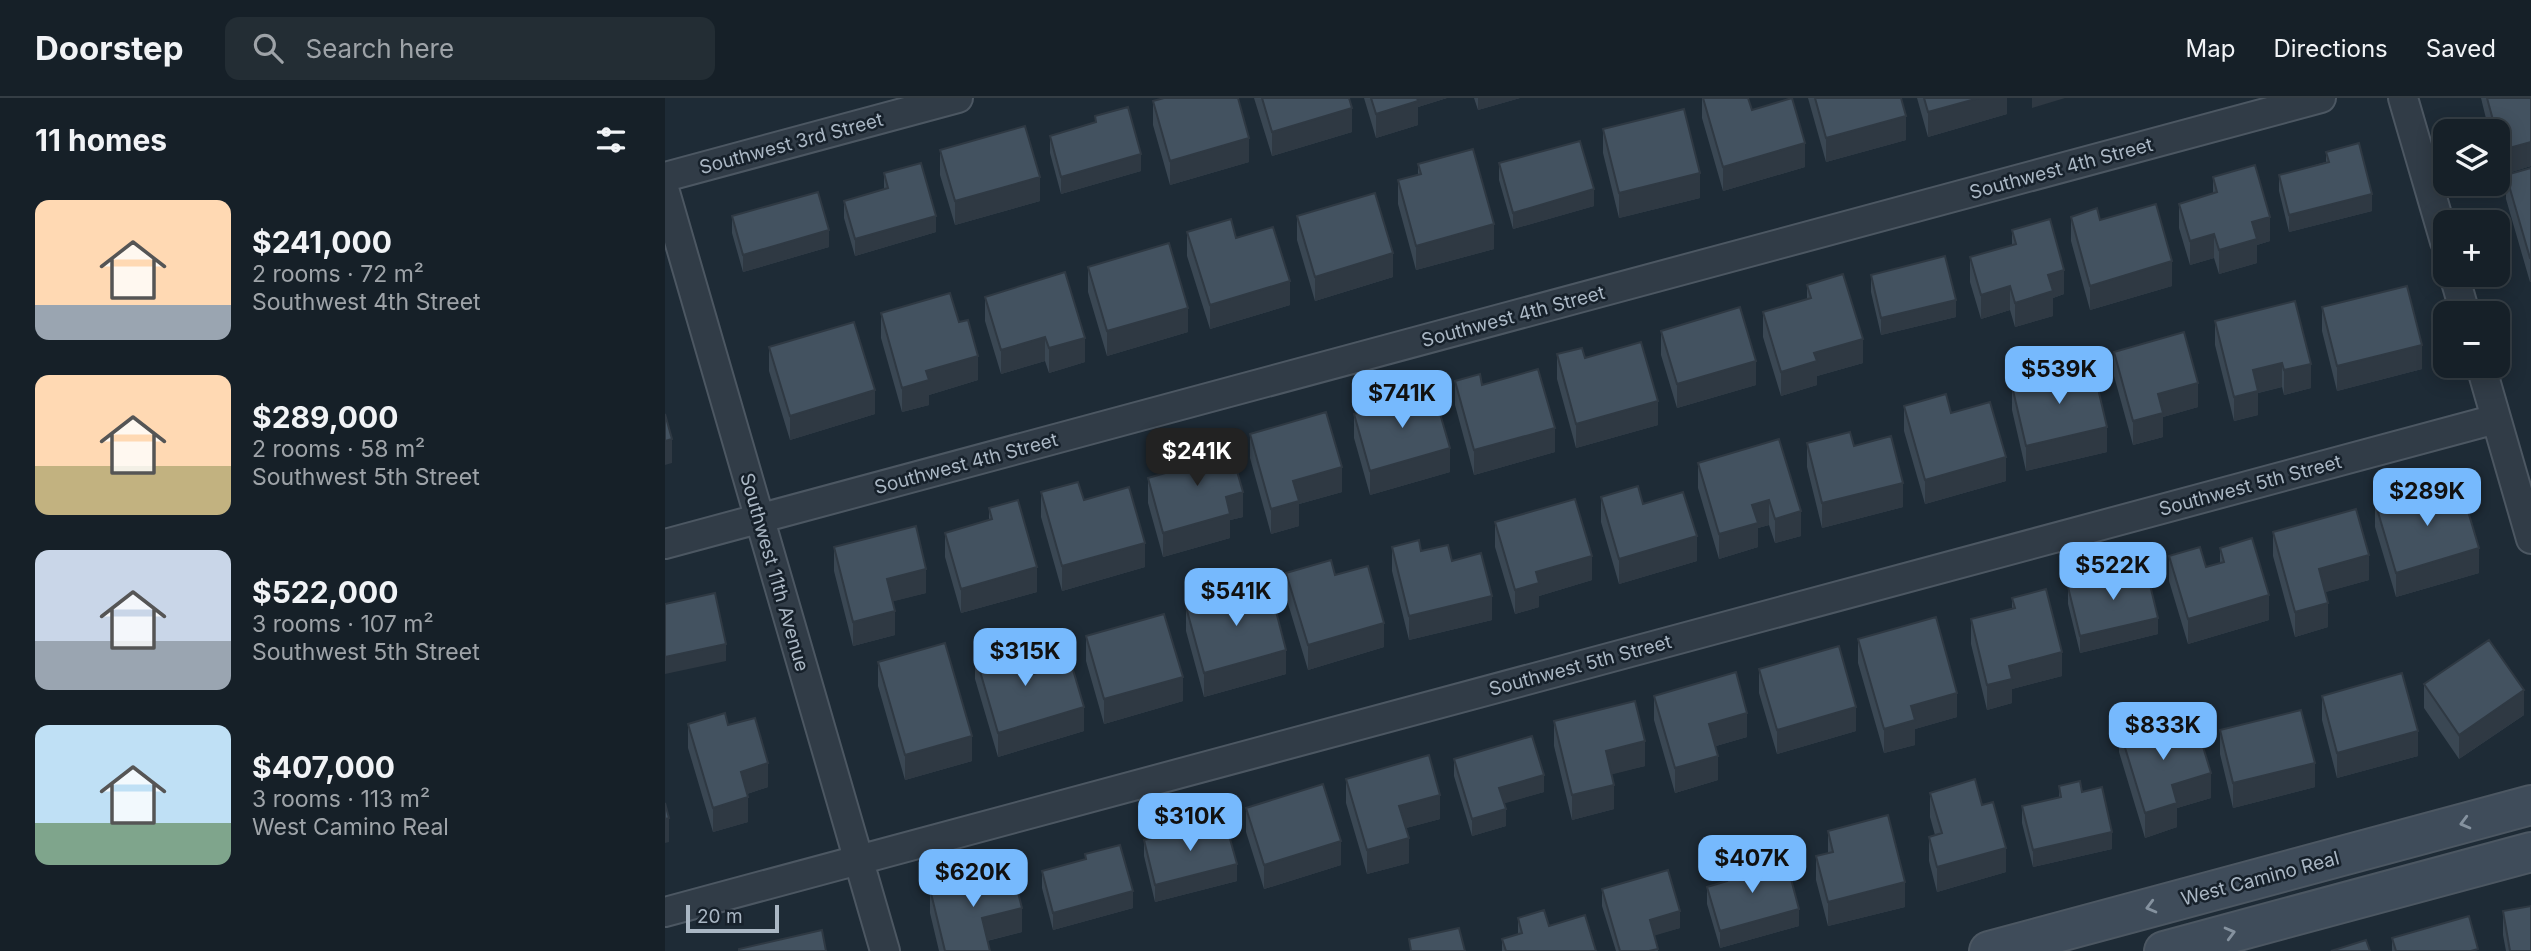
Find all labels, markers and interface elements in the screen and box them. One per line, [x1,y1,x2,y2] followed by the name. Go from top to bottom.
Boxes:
[225,17,715,80] search box
[35,28,183,68] text: Doorstep
[249,29,287,67] icon: search
[305,33,454,64] text: Search here
[2186,34,2235,63] text: Map
[2273,34,2388,63] text: Directions
[2426,34,2496,63] text: Saved
[697,108,886,179] street label: Southwest 3rd Street
[2433,119,2510,378] map controls
[2433,119,2510,196] button: layers
[592,121,630,159] icon: filters
[35,122,167,158] text: 11 homes
[1967,133,2155,204] street label: Southwest 4th Street
[2433,210,2510,287] button: +
[252,224,392,260] text: $241,000
[91,228,175,312] icon: home
[252,260,424,288] text: 2 rooms · 72 m²
[1419,281,1607,352] street label: Southwest 4th Street
[252,288,481,316] text: Southwest 4th Street
[2433,301,2510,378] button: −
[2010,346,2108,406] pin: $539K
[2021,355,2097,383] text: $539K
[1353,370,1451,430] pin: $741K
[1368,379,1436,407] text: $741K
[252,399,399,435] text: $289,000
[91,403,175,487] icon: home
[872,428,1060,499] street label: Southwest 4th Street
[1148,428,1246,488] pin: $241K
[252,435,425,463] text: 2 rooms · 58 m²
[1162,437,1232,465] text: $241K
[2156,450,2344,521] street label: Southwest 5th Street
[252,463,480,491] text: Southwest 5th Street
[2378,468,2476,528] pin: $289K
[735,470,814,674] street label: Southwest 11th Avenue
[2389,477,2465,505] text: $289K
[2064,542,2162,602] pin: $522K
[2075,551,2151,579] text: $522K
[1187,568,1285,628] pin: $541K
[252,574,398,610] text: $522,000
[1201,577,1271,605] text: $541K
[91,578,175,662] icon: home
[252,610,434,638] text: 3 rooms · 107 m²
[976,628,1074,688] pin: $315K
[1486,630,1674,701] street label: Southwest 5th Street
[989,637,1061,665] text: $315K
[252,638,480,666] text: Southwest 5th Street
[2114,702,2212,762] pin: $833K
[2125,711,2201,739] text: $833K
[252,749,395,785] text: $407,000
[91,753,175,837] icon: home
[252,785,430,813] text: 3 rooms · 113 m²
[1141,794,1239,853] pin: $310K
[1154,802,1226,830] text: $310K
[252,813,449,841] text: West Camino Real
[2459,815,2471,829] one-way arrow
[1703,836,1801,895] pin: $407K
[1714,844,1790,872] text: $407K
[2179,846,2342,911] street label: West Camino Real
[924,850,1022,909] pin: $620K
[935,858,1011,886] text: $620K
[2145,899,2157,914] one-way arrow
[686,902,779,934] scale bar
[697,905,743,928] text: 20 m
[2223,927,2235,941] one-way arrow

